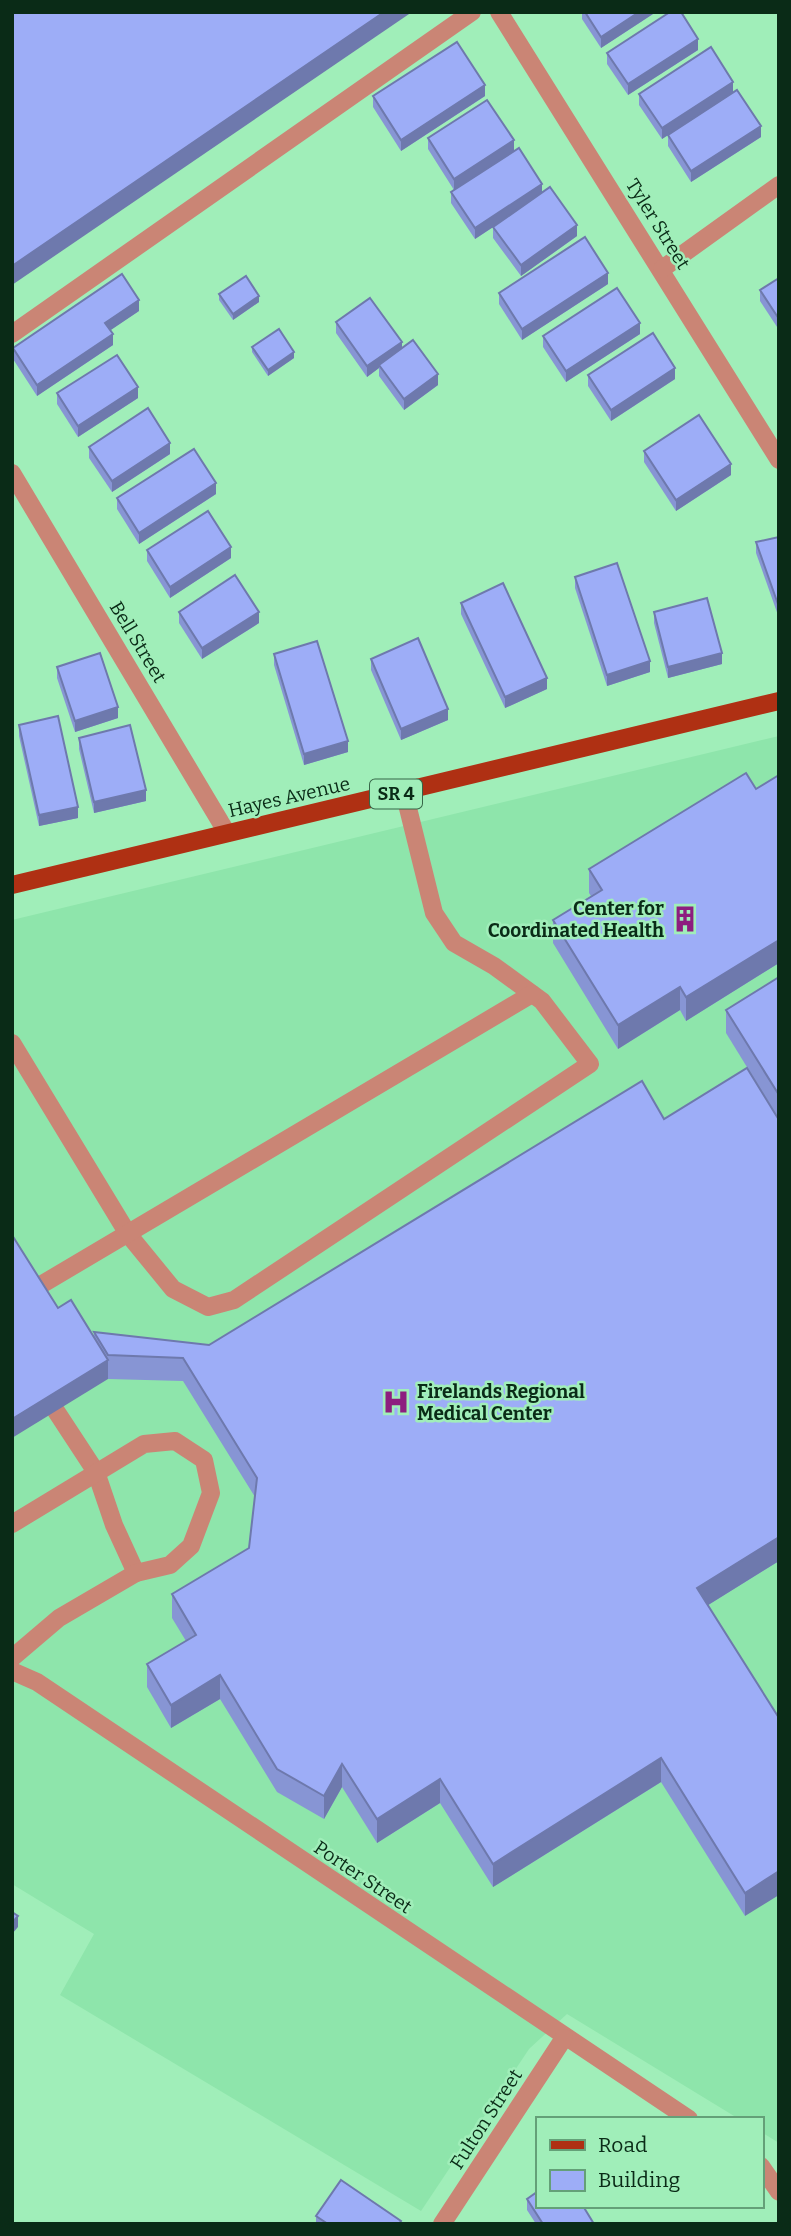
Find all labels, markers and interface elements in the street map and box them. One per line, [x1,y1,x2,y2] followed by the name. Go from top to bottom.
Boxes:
[621,174,695,274] street label: Tyler Street
[105,597,171,687] street label: Bell Street
[226,772,352,822] street label: Hayes Avenue
[370,780,422,808] road number: SR 4
[488,897,664,942] place label: Center for Coordinated Health
[670,904,700,934] building icon: Center for Coordinated Health
[417,1380,585,1425] place label: Firelands Regional Medical Center
[381,1387,411,1417] hospital icon: Firelands Regional Medical Center
[310,1836,416,1918] street label: Porter Street
[445,2065,527,2173] street label: Fulton Street
[536,2117,763,2208] legend
[598,2132,647,2158] text: Road
[598,2167,681,2193] text: Building

